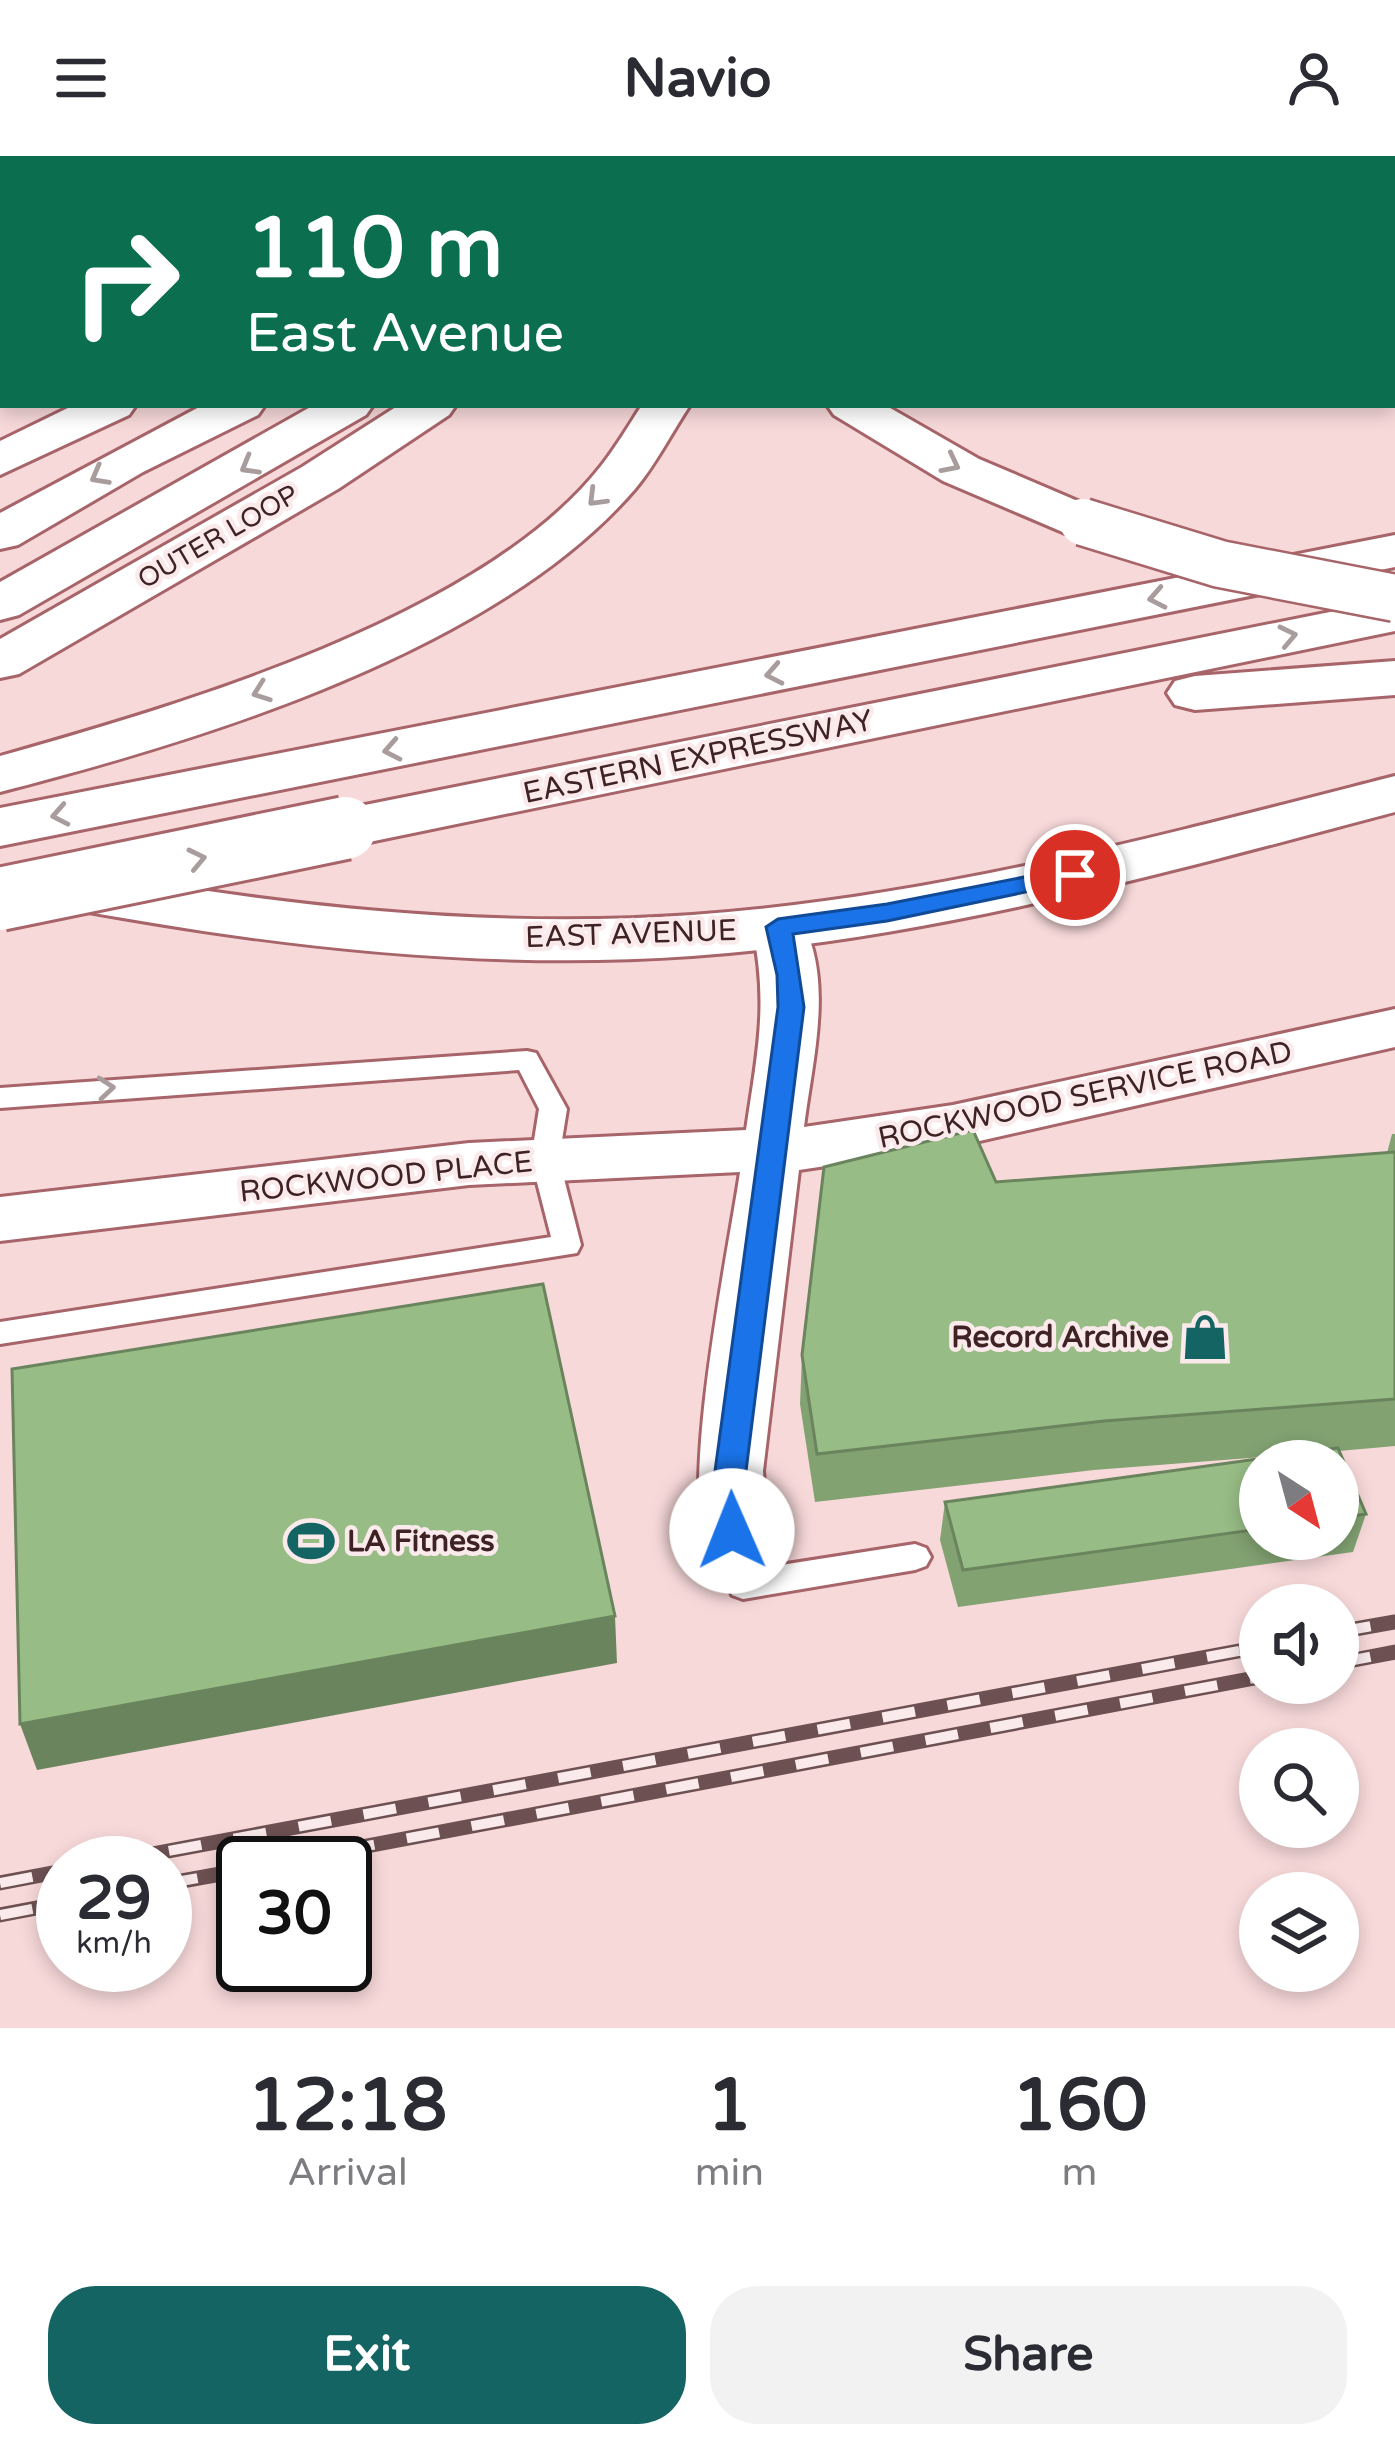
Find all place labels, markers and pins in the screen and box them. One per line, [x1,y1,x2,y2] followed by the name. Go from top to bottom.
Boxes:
[1024,824,1126,926] pin
[1180,1312,1230,1362] shop icon: Record Archive
[951,1319,1169,1356] place label: Record Archive
[286,1516,336,1566] sports icon: LA Fitness
[347,1523,495,1560] place label: LA Fitness

